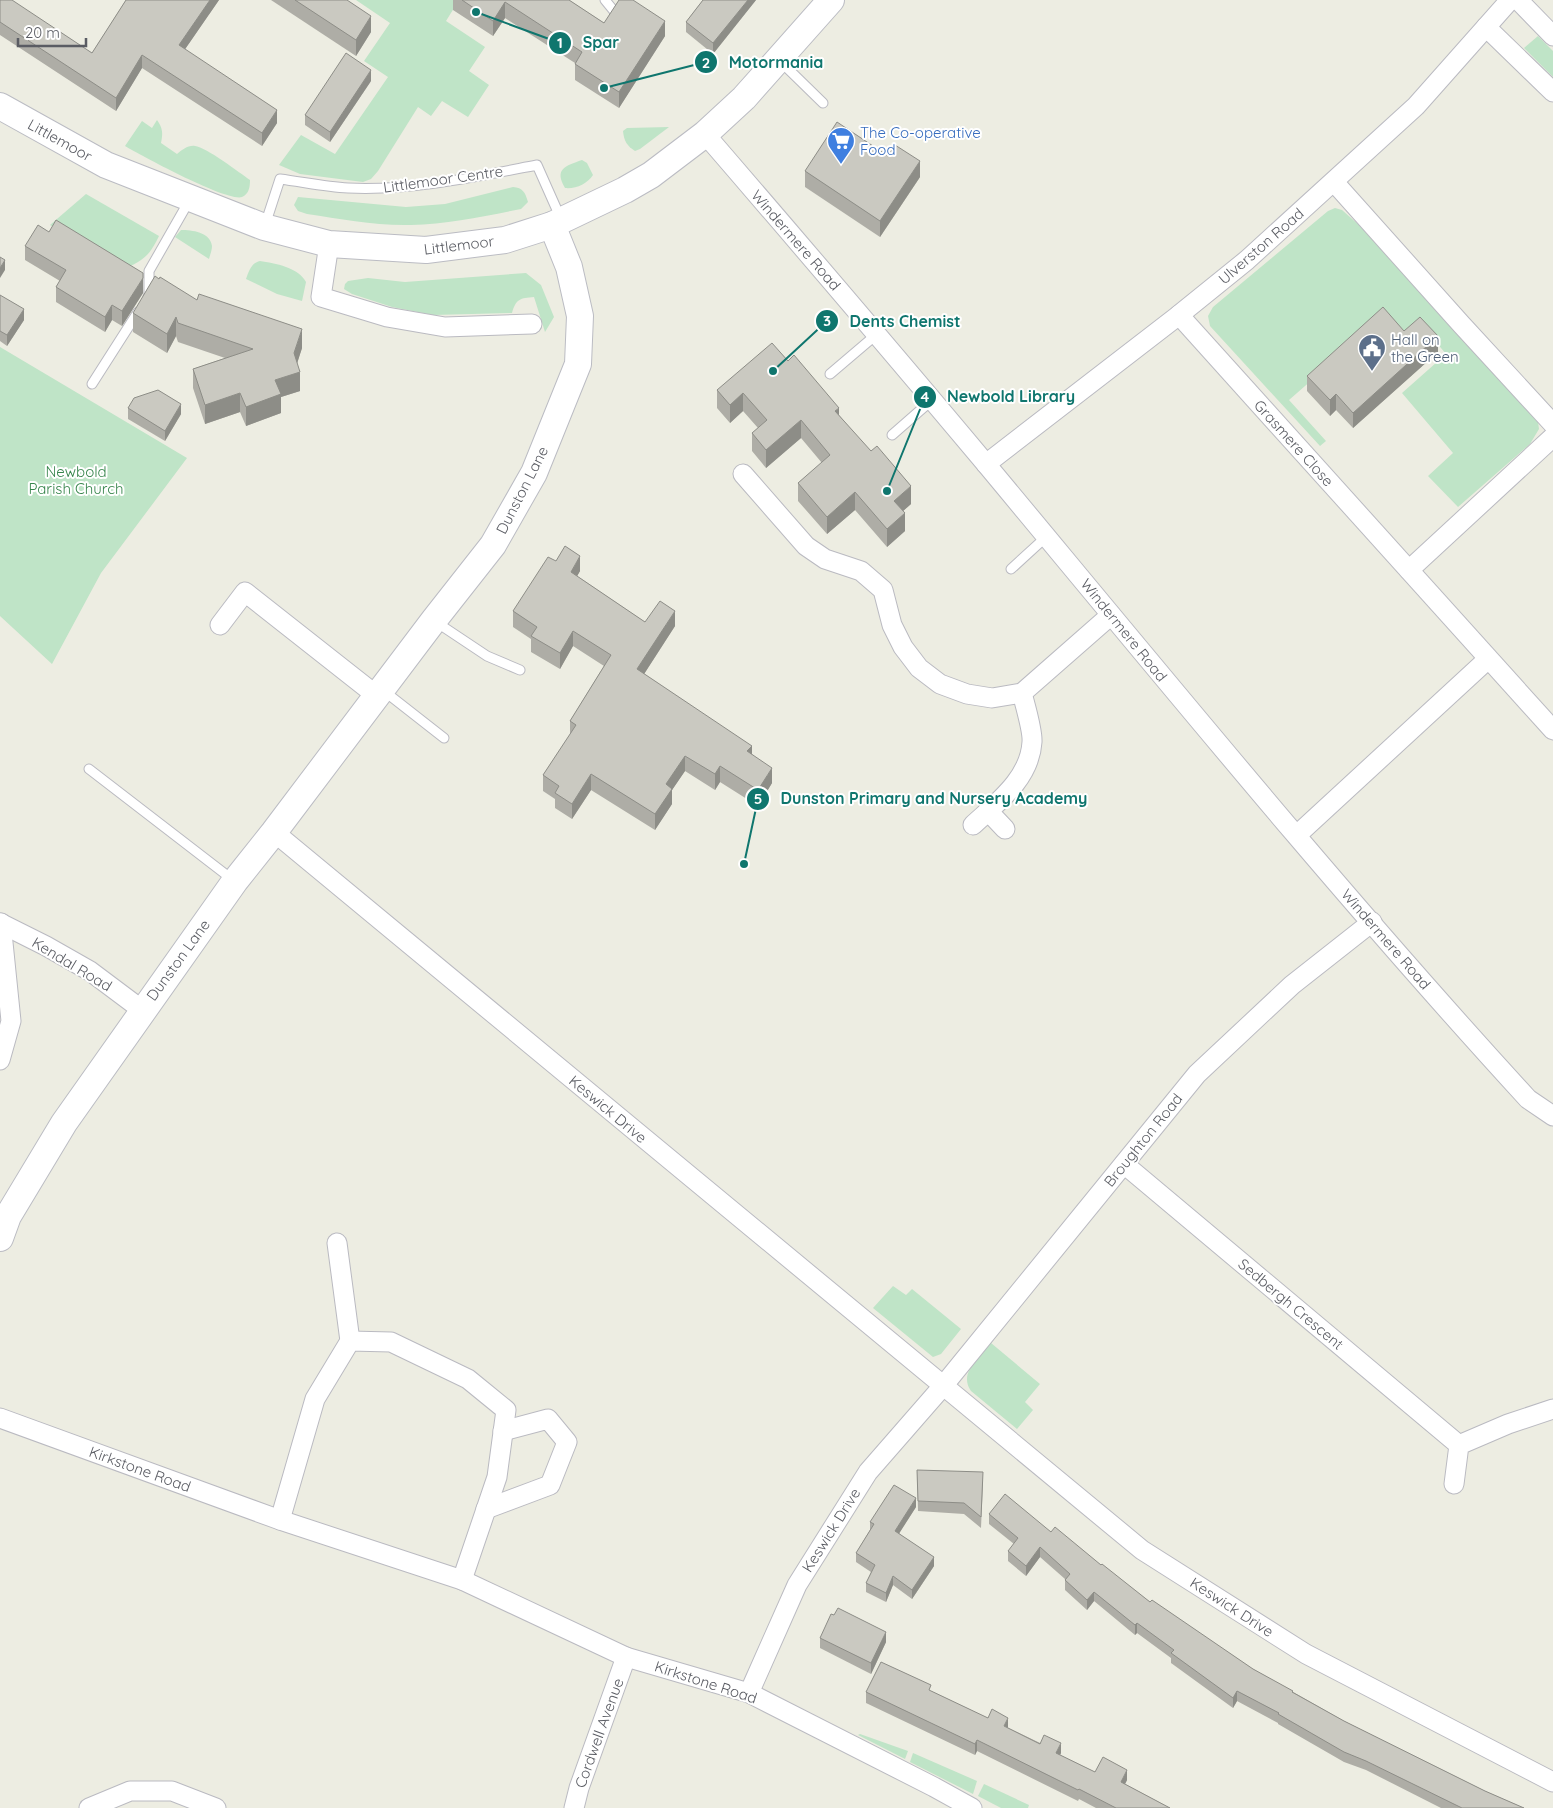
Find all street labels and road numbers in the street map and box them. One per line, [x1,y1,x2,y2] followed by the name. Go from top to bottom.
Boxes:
[24,115,96,166] street label: Littlemoor
[382,161,504,197] street label: Littlemoor Centre
[747,186,845,294] street label: Windermere Road
[1214,204,1308,288] street label: Ulverston Road
[423,231,495,259] street label: Littlemoor
[1250,396,1338,490] street label: Grasmere Close
[492,443,552,537] street label: Dunston Lane
[1077,575,1171,685] street label: Windermere Road
[1337,885,1435,993] street label: Windermere Road
[142,916,214,1004] street label: Dunston Lane
[29,933,115,995] street label: Kendal Road
[565,1071,651,1147] street label: Keswick Drive
[1100,1089,1186,1191] street label: Broughton Road
[1234,1254,1348,1354] street label: Sedbergh Crescent
[87,1442,193,1496] street label: Kirkstone Road
[798,1484,864,1576] street label: Keswick Drive
[1187,1573,1277,1641] street label: Keswick Drive
[652,1656,760,1708] street label: Kirkstone Road
[570,1676,628,1790] street label: Cordwell Avenue

